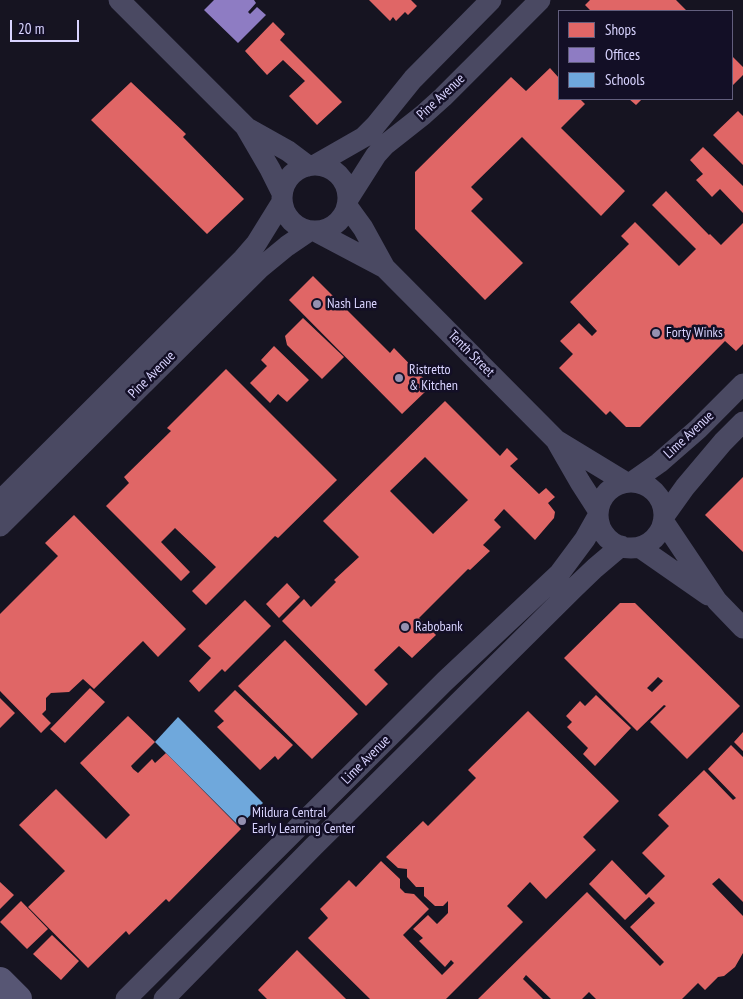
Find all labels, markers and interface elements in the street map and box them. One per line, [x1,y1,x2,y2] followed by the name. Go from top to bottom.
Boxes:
[12,10,81,42] scale bar
[558,10,733,100] legend
[18,19,44,38] text: 20 m
[605,20,636,39] text: Shops
[605,45,640,64] text: Offices
[605,70,645,89] text: Schools
[413,71,469,123] street label: Pine Avenue
[327,296,377,312] place label: Nash Lane
[311,298,323,310] marker: Nash Lane
[666,325,723,341] place label: Forty Winks
[444,327,498,381] street label: Tenth Street
[650,327,662,339] marker: Forty Winks
[125,348,179,402] street label: Pine Avenue
[409,362,458,394] place label: Ristretto & Kitchen
[393,372,405,384] marker: Ristretto & Kitchen
[661,408,717,462] street label: Lime Avenue
[415,619,463,635] place label: Rabobank
[399,621,411,633] marker: Rabobank
[338,732,394,788] street label: Lime Avenue
[252,805,355,838] place label: Mildura Central Early Learning Center
[236,815,248,827] marker: Mildura Central Early Learning Center

